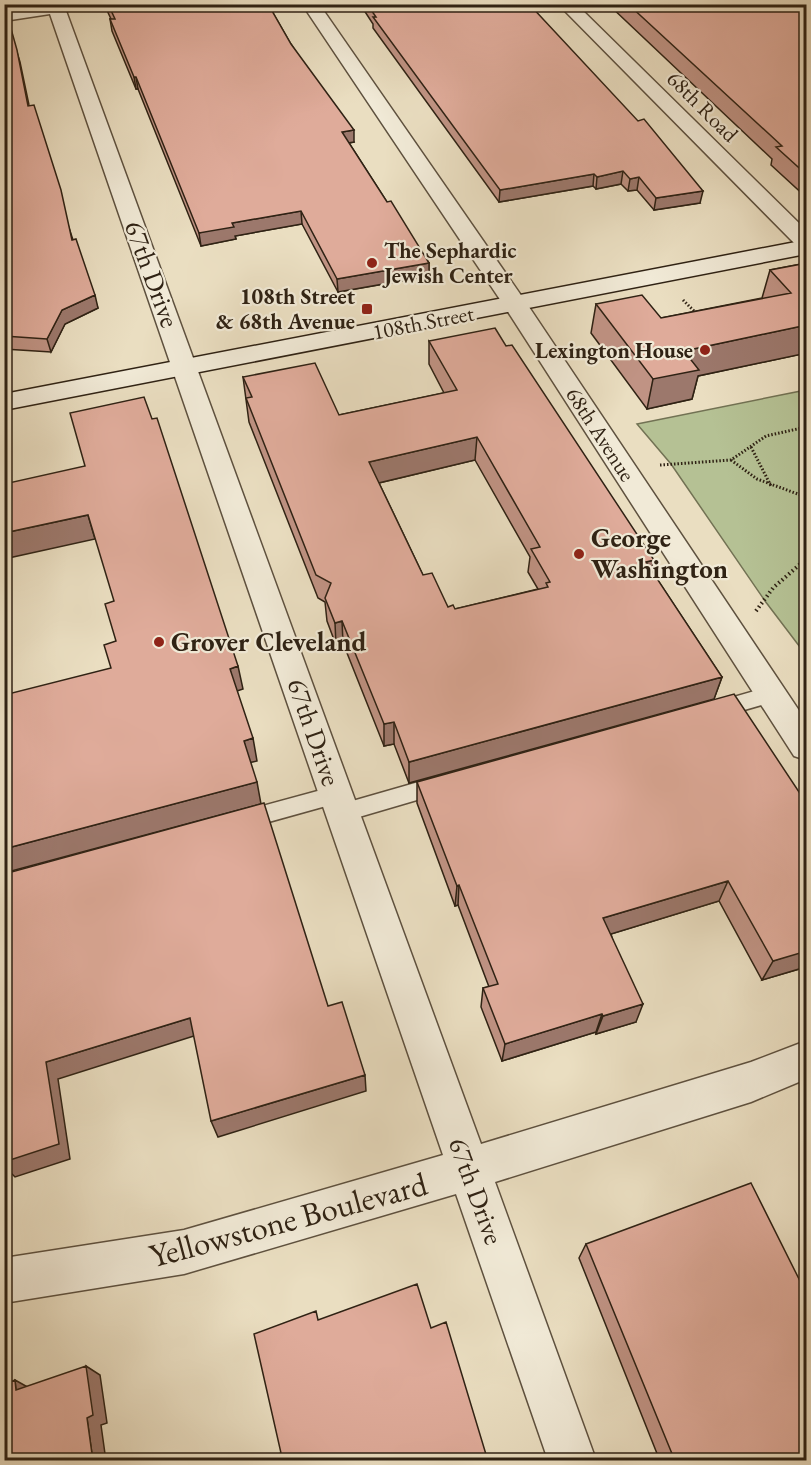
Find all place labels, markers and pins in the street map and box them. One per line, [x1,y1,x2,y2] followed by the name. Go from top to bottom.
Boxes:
[382,236,517,290] place label: The Sephardic Jewish Center
[365,256,379,270] marker: The Sephardic Jewish Center
[216,282,356,336] place label: 108th Street & 68th Avenue
[360,302,374,316] marker: 108th Street & 68th Avenue
[535,336,693,365] place label: Lexington House
[698,343,712,357] marker: Lexington House
[591,520,728,586] place label: George Washington
[572,547,586,561] marker: George Washington
[171,624,366,659] place label: Grover Cleveland
[152,635,166,649] marker: Grover Cleveland

